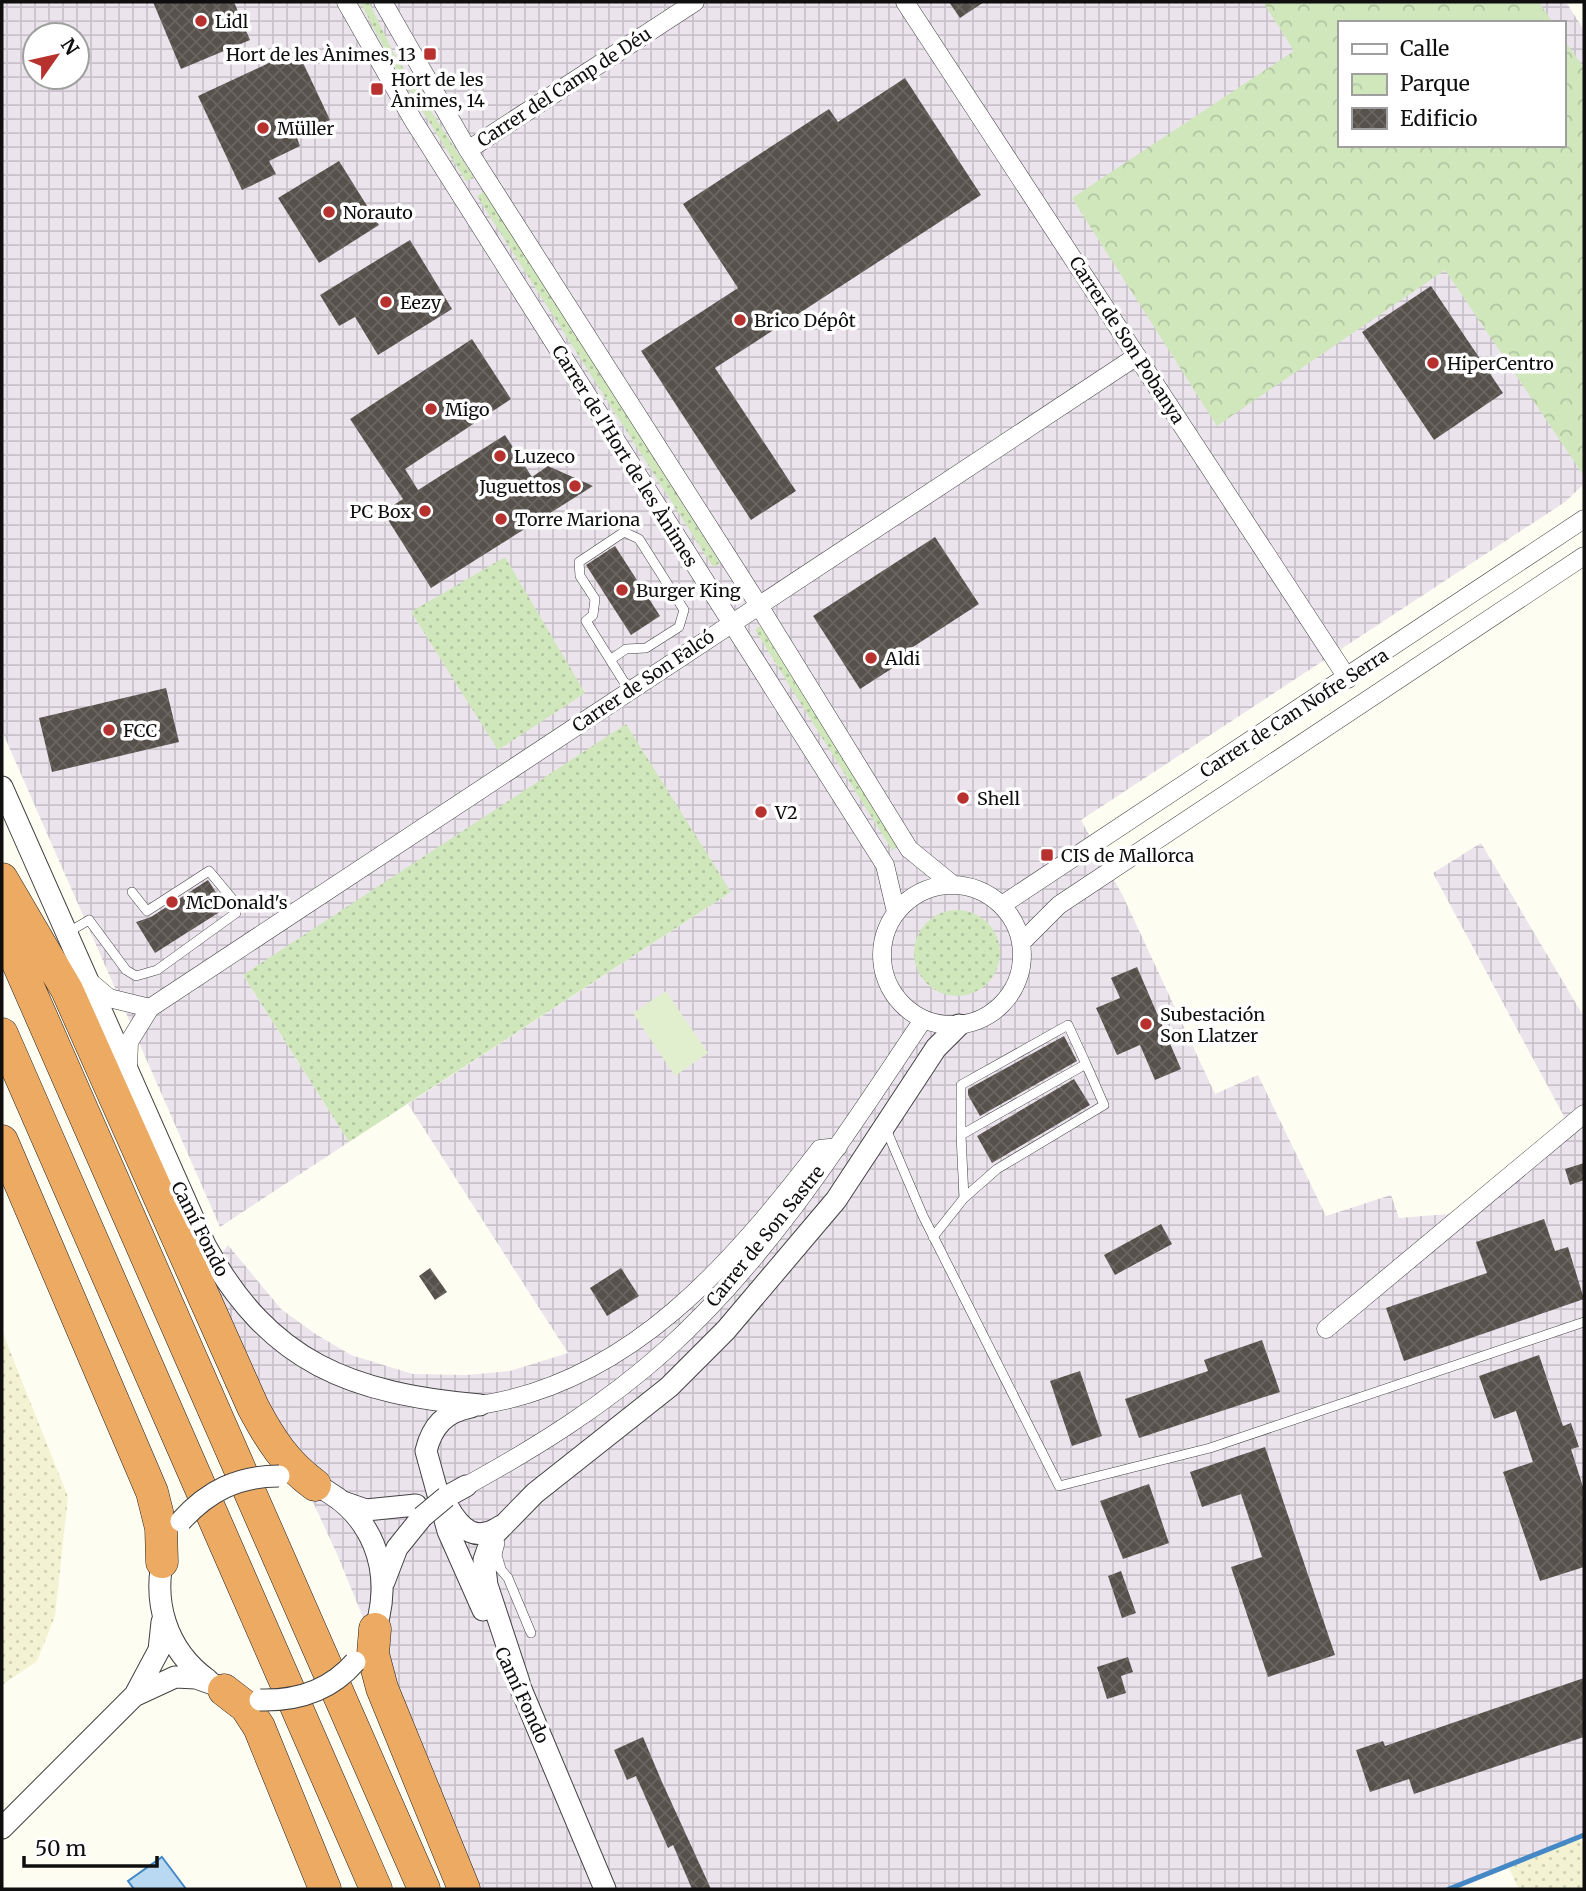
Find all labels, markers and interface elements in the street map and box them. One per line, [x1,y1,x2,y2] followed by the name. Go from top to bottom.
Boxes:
[215,10,249,33] place label: Lidl
[193,13,209,29] marker: Lidl
[21,21,91,91] north arrow
[1338,21,1565,147] legend
[473,22,655,152] street label: Carrer del Camp de Déu
[56,34,84,59] text: N
[1400,35,1449,62] text: Calle
[226,43,416,66] place label: Hort de les Ànimes, 13
[422,46,438,62] marker: Hort de les Ànimes, 13
[390,68,485,112] place label: Hort de les Ànimes, 14
[1400,70,1470,97] text: Parque
[369,81,385,97] marker: Hort de les Ànimes, 14
[1400,105,1477,132] text: Edificio
[277,117,334,140] place label: Müller
[255,120,271,136] marker: Müller
[343,201,413,224] place label: Norauto
[321,204,337,220] marker: Norauto
[1064,252,1190,428] street label: Carrer de Son Pobanya
[400,291,442,314] place label: Eezy
[378,294,394,310] marker: Eezy
[754,309,856,332] place label: Brico Dépôt
[732,312,748,328] marker: Brico Dépôt
[547,341,703,571] street label: Carrer de l'Hort de les Ànimes
[1447,352,1554,375] place label: HiperCentro
[1425,355,1441,371] marker: HiperCentro
[445,398,490,421] place label: Migo
[423,401,439,417] marker: Migo
[514,445,575,468] place label: Luzeco
[492,448,508,464] marker: Luzeco
[478,475,561,498] place label: Juguettos
[567,478,583,494] marker: Juguettos
[350,500,411,523] place label: PC Box
[417,503,433,519] marker: PC Box
[515,508,641,531] place label: Torre Mariona
[493,511,509,527] marker: Torre Mariona
[636,579,741,602] place label: Burger King
[614,582,630,598] marker: Burger King
[568,625,718,737] street label: Carrer de Son Falcó
[1195,643,1393,783] street label: Carrer de Can Nofre Serra
[884,647,920,670] place label: Aldi
[863,650,879,666] marker: Aldi
[123,719,157,742] place label: FCC
[101,722,117,738] marker: FCC
[977,787,1020,810] place label: Shell
[955,790,971,806] marker: Shell
[774,801,798,824] place label: V2
[753,804,769,820] marker: V2
[1061,844,1194,867] place label: CIS de Mallorca
[1039,847,1055,863] marker: CIS de Mallorca
[186,891,288,914] place label: McDonald's
[164,894,180,910] marker: McDonald's
[1160,1003,1265,1047] place label: Subestación Son Llatzer
[1138,1016,1154,1032] marker: Subestación Son Llatzer
[701,1161,829,1311] street label: Carrer de Son Sastre
[166,1178,234,1280] street label: Camí Fondo
[490,1643,554,1747] street label: Camí Fondo
[24,1825,158,1869] scale bar
[35,1835,86,1862] text: 50 m

